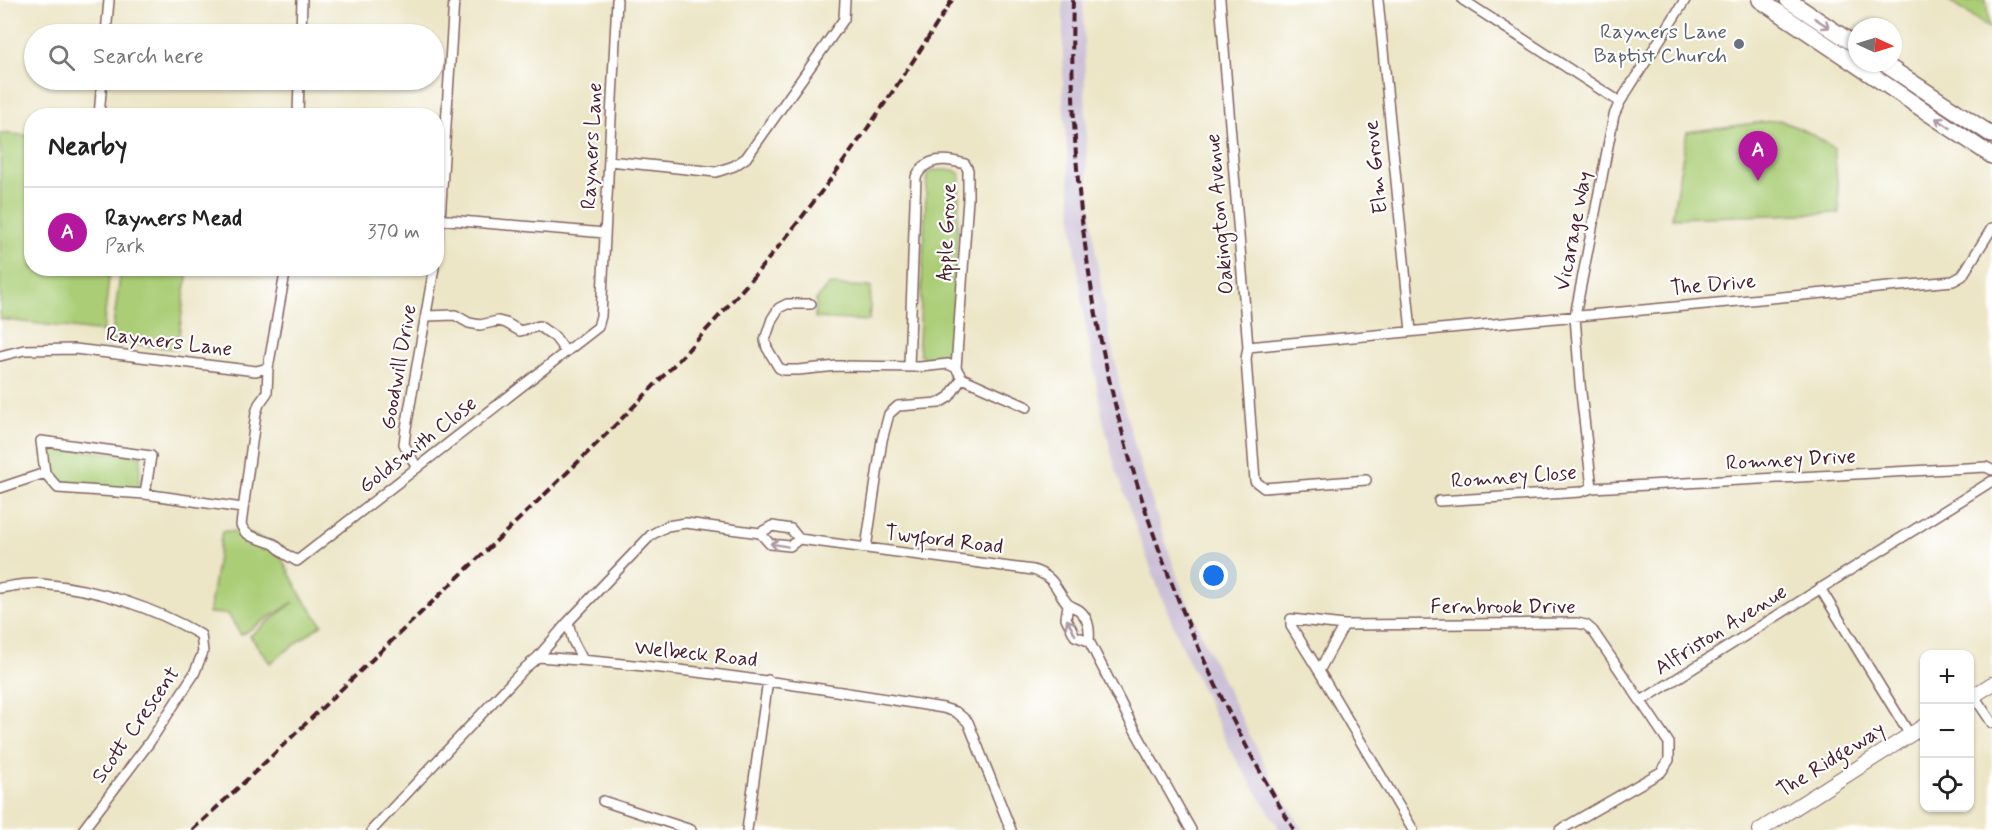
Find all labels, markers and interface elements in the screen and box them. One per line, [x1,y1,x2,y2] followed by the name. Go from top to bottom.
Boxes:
[1814,17,1830,29] one-way arrow
[1594,18,1727,70] place label: Rayners Lane Baptist Church
[1848,18,1902,72] north arrow
[24,24,444,90] search box
[1732,37,1746,51] marker: Rayners Lane Baptist Church
[45,41,78,74] icon: search
[93,43,204,71] text: Search here
[575,82,609,210] street label: Rayners Lane
[1935,117,1952,130] one-way arrow
[1357,119,1395,215] street label: Elm Grove
[48,130,127,164] text: Nearby
[1199,132,1242,296] street label: Oakington Avenue
[1738,132,1778,181] pin: A
[1549,169,1599,293] street label: Vicarage Way
[930,182,965,282] street label: Apple Grove
[105,205,242,233] text: Rayners Mead
[61,219,74,246] text: A
[368,219,420,246] text: 370 m
[105,233,145,260] text: Park
[1669,267,1757,303] street label: The Drive
[374,302,424,432] street label: Goodwill Drive
[104,320,234,364] street label: Rayners Lane
[353,390,483,500] street label: Goldsmith Close
[1725,443,1857,477] street label: Romney Drive
[1450,459,1578,495] street label: Romney Close
[883,519,1005,563] street label: Twyford Road
[770,539,789,550] one-way arrow
[1199,561,1228,590] your location
[1649,578,1793,682] street label: Alfriston Avenue
[1430,593,1576,621] street label: Fernbrook Drive
[1065,619,1076,637] one-way arrow
[633,634,759,674] street label: Welbeck Road
[1920,650,1974,812] map controls
[1920,650,1974,704] button: +
[85,661,187,789] street label: Scott Crescent
[1920,704,1974,758] button: −
[1772,716,1891,806] street label: The Ridgeway
[1920,758,1974,812] button: locate

